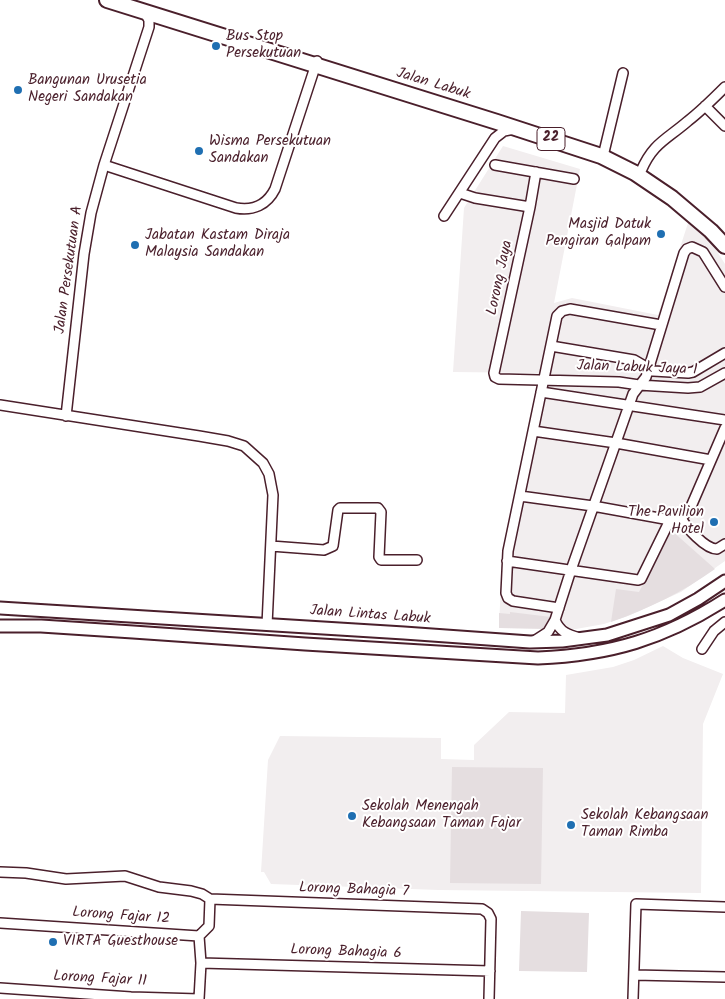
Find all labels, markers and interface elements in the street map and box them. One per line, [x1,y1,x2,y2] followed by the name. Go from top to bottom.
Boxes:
[226,28,301,63] place label: Bus Stop Persekutuan
[210,40,222,52] marker: Bus Stop Persekutuan
[394,65,472,105] street label: Jalan Labuk
[28,72,147,107] place label: Bangunan Urusetia Negeri Sandakan
[12,84,24,96] marker: Bangunan Urusetia Negeri Sandakan
[537,128,565,150] road number: 22
[209,133,331,168] place label: Wisma Persekutuan Sandakan
[193,145,205,157] marker: Wisma Persekutuan Sandakan
[52,205,88,335] street label: Jalan Persekutuan A
[545,216,651,251] place label: Masjid Datuk Pengiran Galpam
[145,227,290,262] place label: Jabatan Kastam Diraja Malaysia Sandakan
[655,228,667,240] marker: Masjid Datuk Pengiran Galpam
[129,239,141,251] marker: Jabatan Kastam Diraja Malaysia Sandakan
[484,239,518,317] street label: Lorong Jaya
[576,358,698,380] street label: Jalan Labuk Jaya 1
[628,504,704,539] place label: The Pavilion Hotel
[708,516,720,528] marker: The Pavilion Hotel
[309,603,431,629] street label: Jalan Lintas Labuk
[362,798,521,833] place label: Sekolah Menengah Kebangsaan Taman Fajar
[581,807,708,842] place label: Sekolah Kebangsaan Taman Rimba
[346,810,358,822] marker: Sekolah Menengah Kebangsaan Taman Fajar
[565,819,577,831] marker: Sekolah Kebangsaan Taman Rimba
[299,880,409,902] street label: Lorong Bahagia 7
[71,905,171,929] street label: Lorong Fajar 12
[63,933,178,951] place label: VIRTA Guesthouse
[47,936,59,948] marker: VIRTA Guesthouse
[290,942,402,964] street label: Lorong Bahagia 6
[53,969,147,991] street label: Lorong Fajar 11

